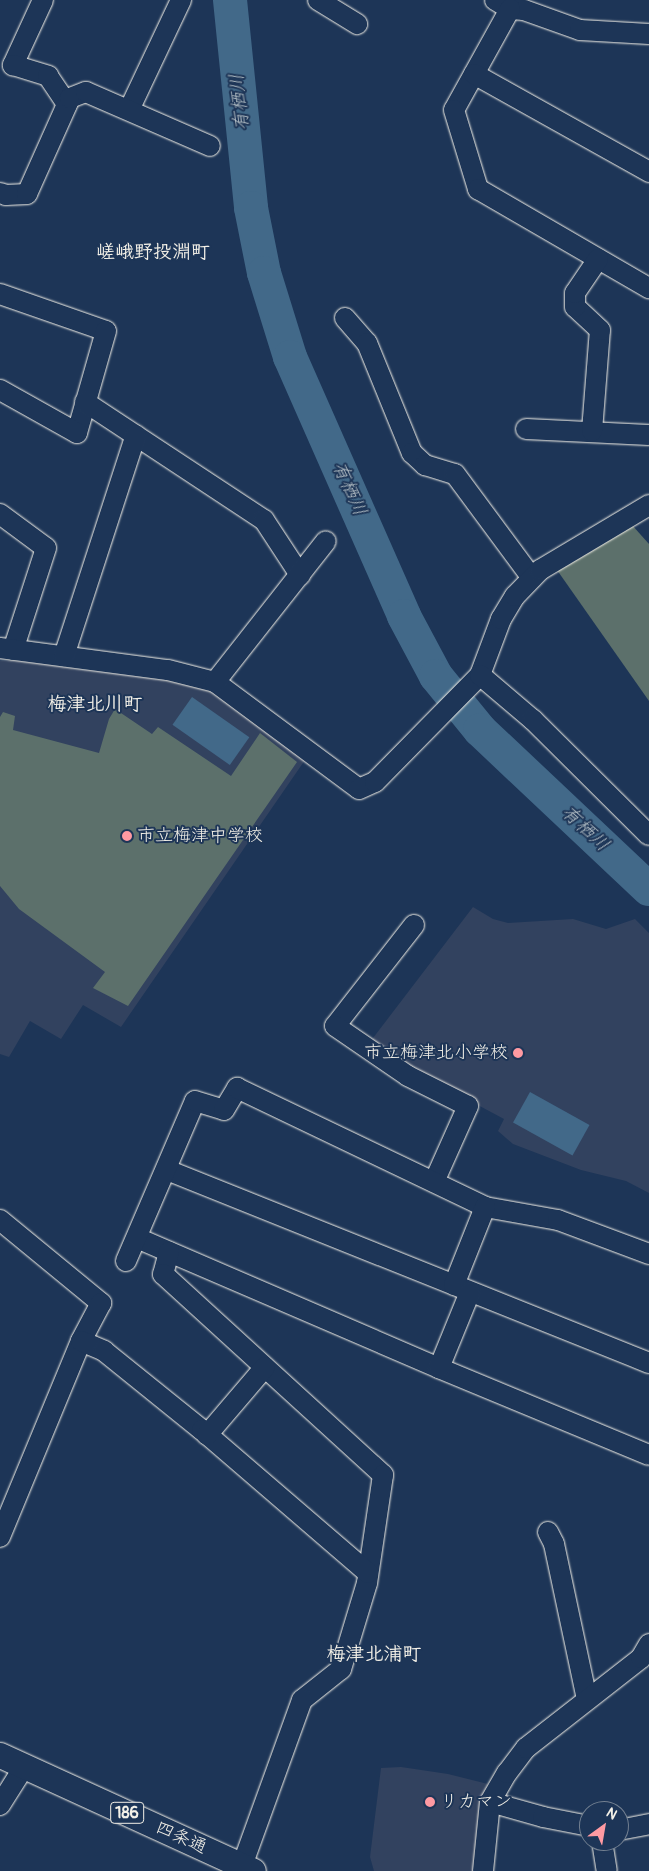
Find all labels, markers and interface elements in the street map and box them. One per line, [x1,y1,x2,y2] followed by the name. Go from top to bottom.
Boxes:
[226,72,254,132] water label: 有栖川
[96,242,210,264] district label: 嵯峨野投淵町
[327,458,371,520] water label: 有栖川
[48,694,142,716] district label: 梅津北川町
[556,801,614,857] water label: 有栖川
[137,825,263,847] place label: 市立梅津中学校
[121,830,133,842] marker: 市立梅津中学校
[364,1042,508,1064] place label: 市立梅津北小学校
[512,1047,524,1059] marker: 市立梅津北小学校
[327,1644,421,1666] district label: 梅津北浦町
[440,1791,512,1813] place label: リカマン
[424,1796,436,1808] marker: リカマン
[110,1800,144,1826] road number: 186
[579,1801,629,1851] north arrow
[603,1804,620,1823] text: N
[152,1817,210,1859] street label: 四条通

